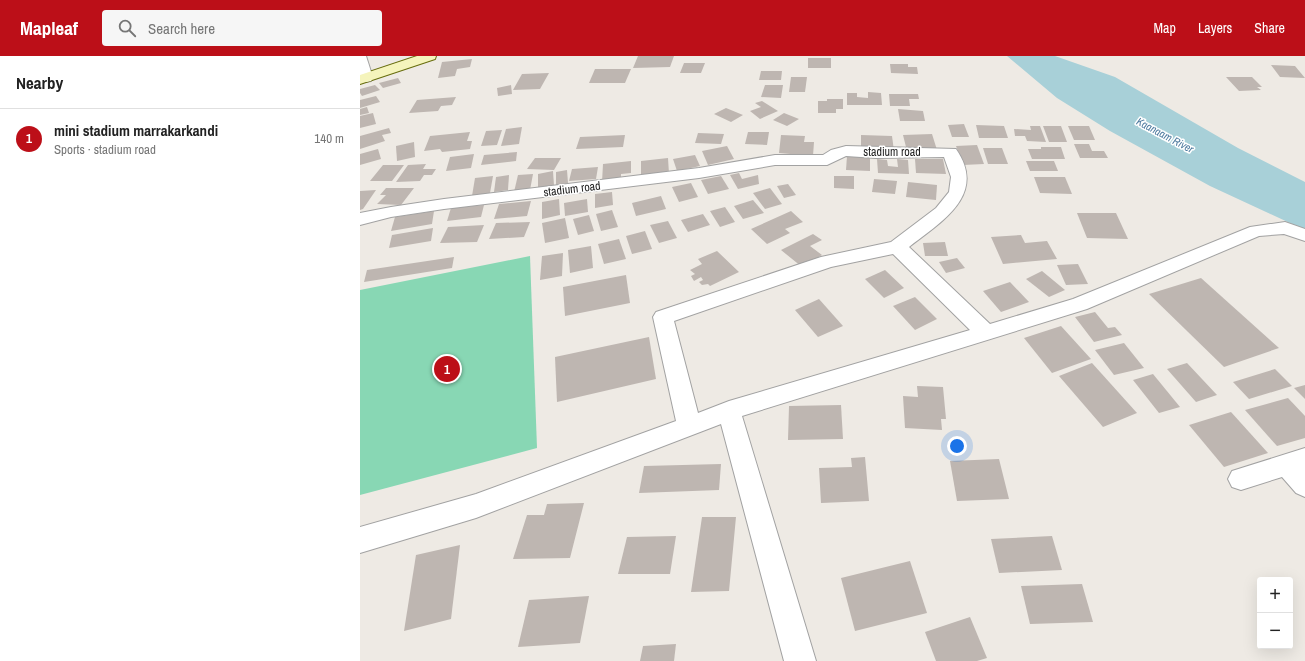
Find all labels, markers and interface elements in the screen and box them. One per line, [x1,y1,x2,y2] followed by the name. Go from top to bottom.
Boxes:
[102,10,382,46] search box
[20,15,78,41] text: Mapleaf
[116,17,138,39] icon: search
[148,18,215,39] text: Search here
[1154,19,1176,37] text: Map
[1198,19,1232,37] text: Layers
[1254,19,1285,37] text: Share
[16,71,63,94] text: Nearby
[1134,114,1197,156] water label: Kaanaam River
[54,120,218,141] text: mini stadium marrakarkandi
[26,130,32,147] text: 1
[314,130,344,147] text: 140 m
[54,141,156,158] text: Sports · stadium road
[863,144,921,160] street label: stadium road
[543,178,601,200] street label: stadium road
[434,354,460,384] pin: 1
[947,436,967,456] your location
[1257,577,1293,649] map controls
[1257,577,1293,613] button: +
[1257,613,1293,649] button: −

